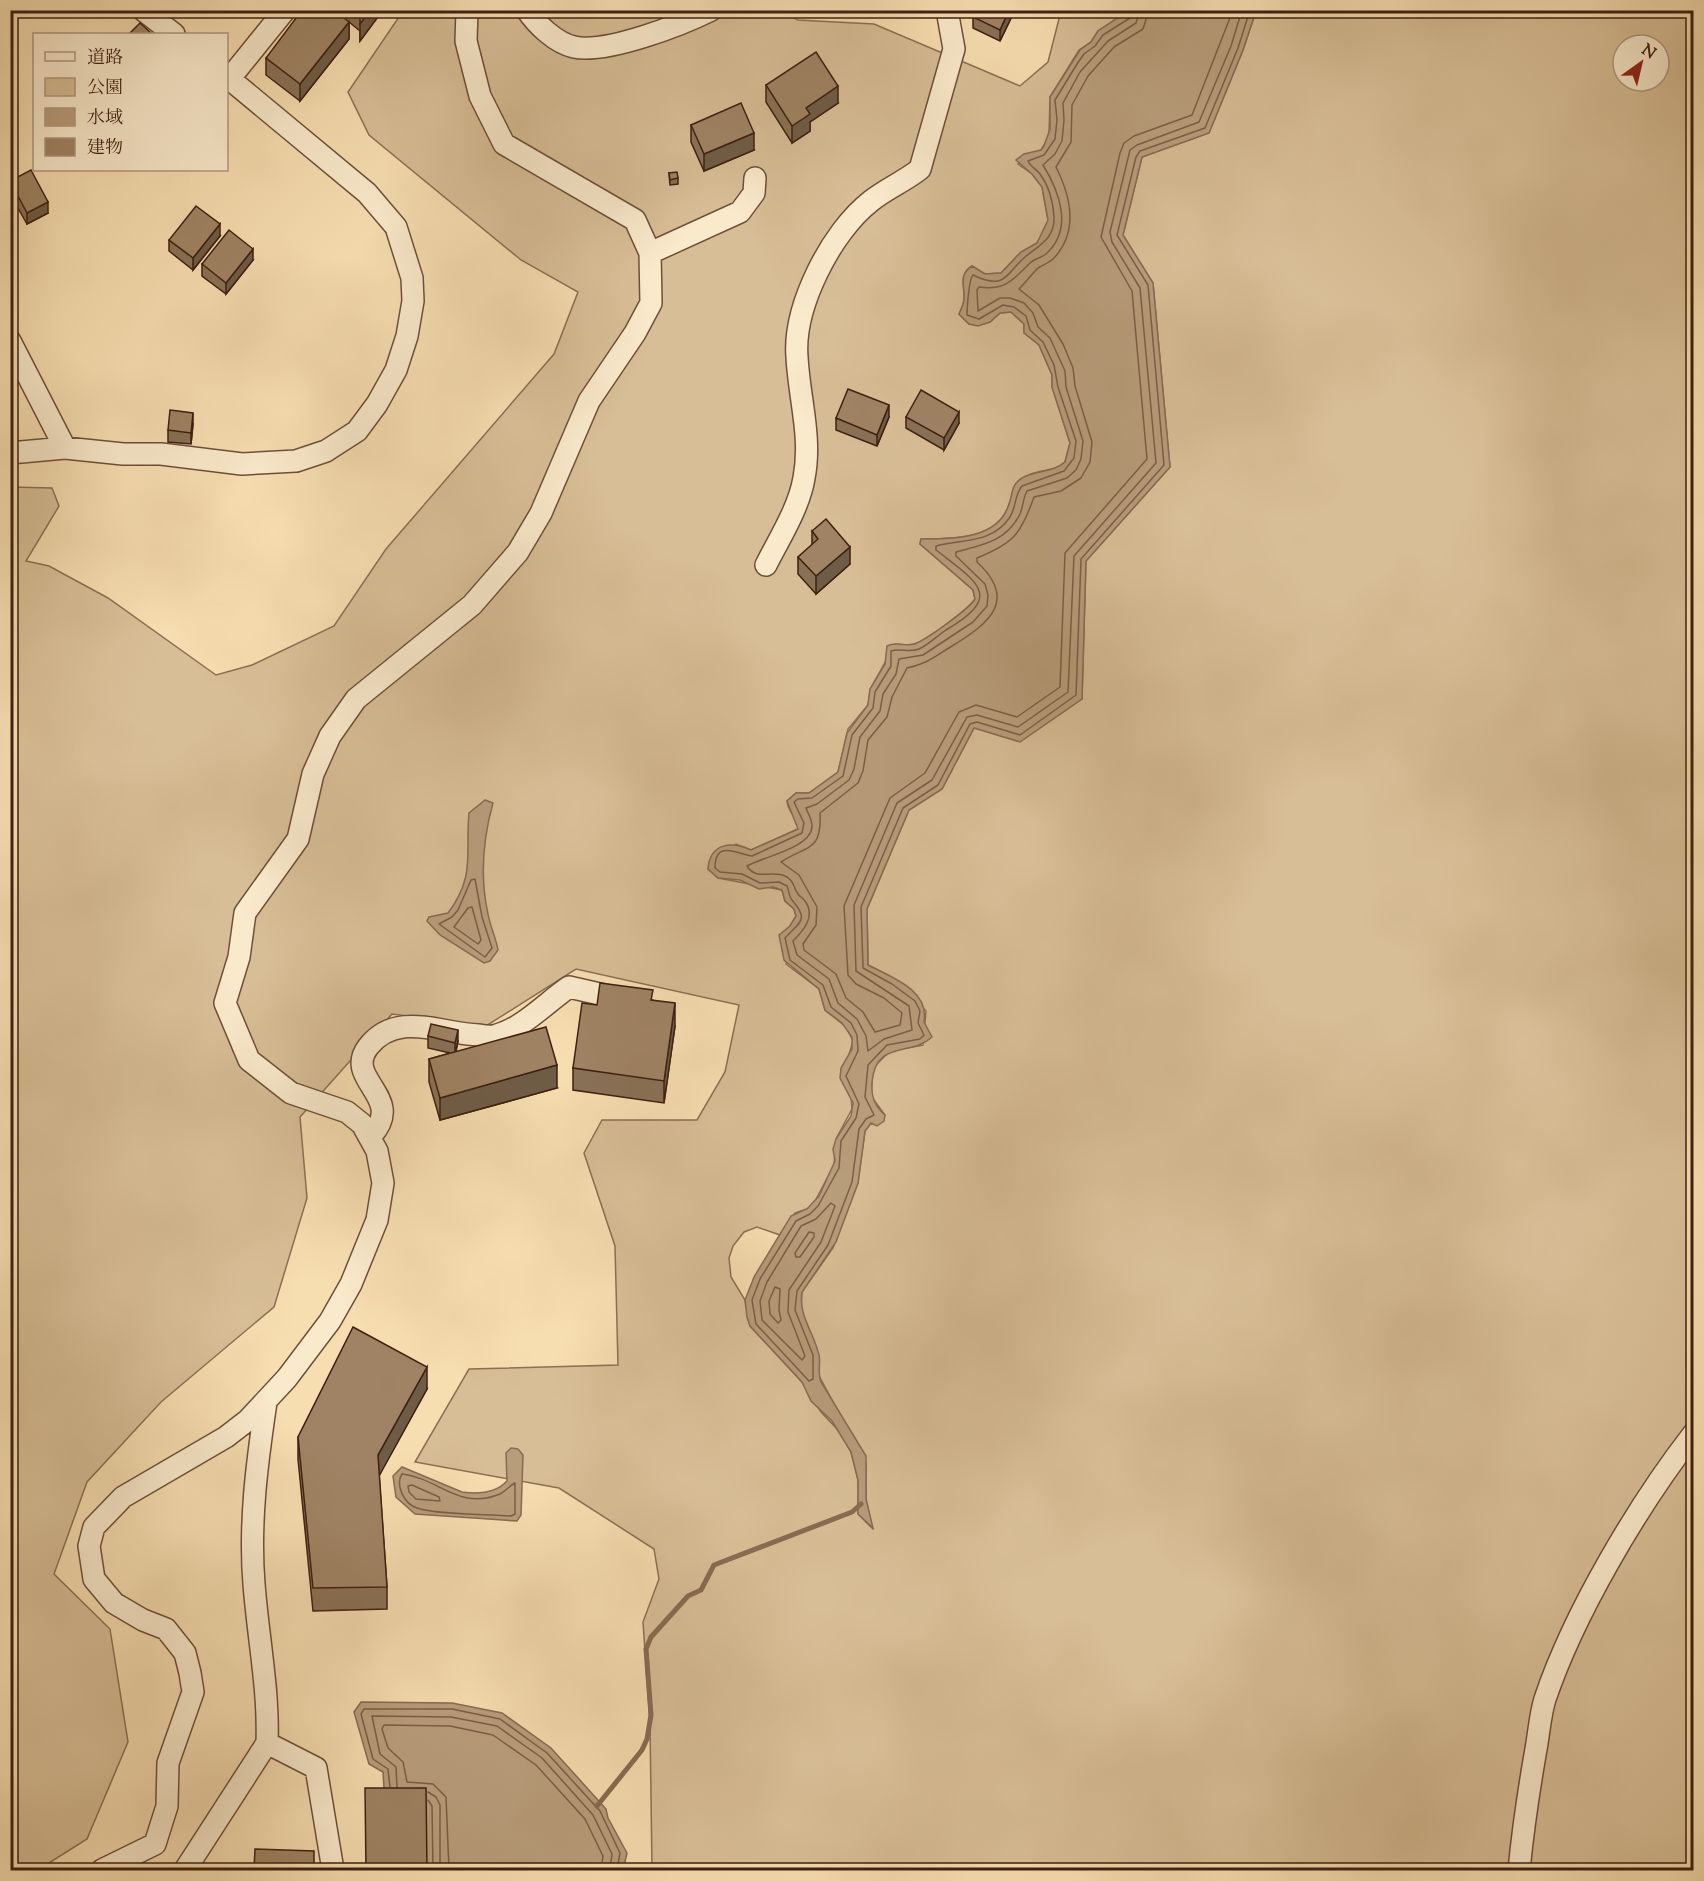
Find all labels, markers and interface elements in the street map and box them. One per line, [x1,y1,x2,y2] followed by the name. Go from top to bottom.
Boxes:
[33,33,228,171] legend
[1611,33,1671,93] north arrow
[1636,40,1660,66] text: N
[87,46,123,72] text: 道路
[87,76,123,102] text: 公園
[87,106,123,132] text: 水域
[87,136,123,162] text: 建物

